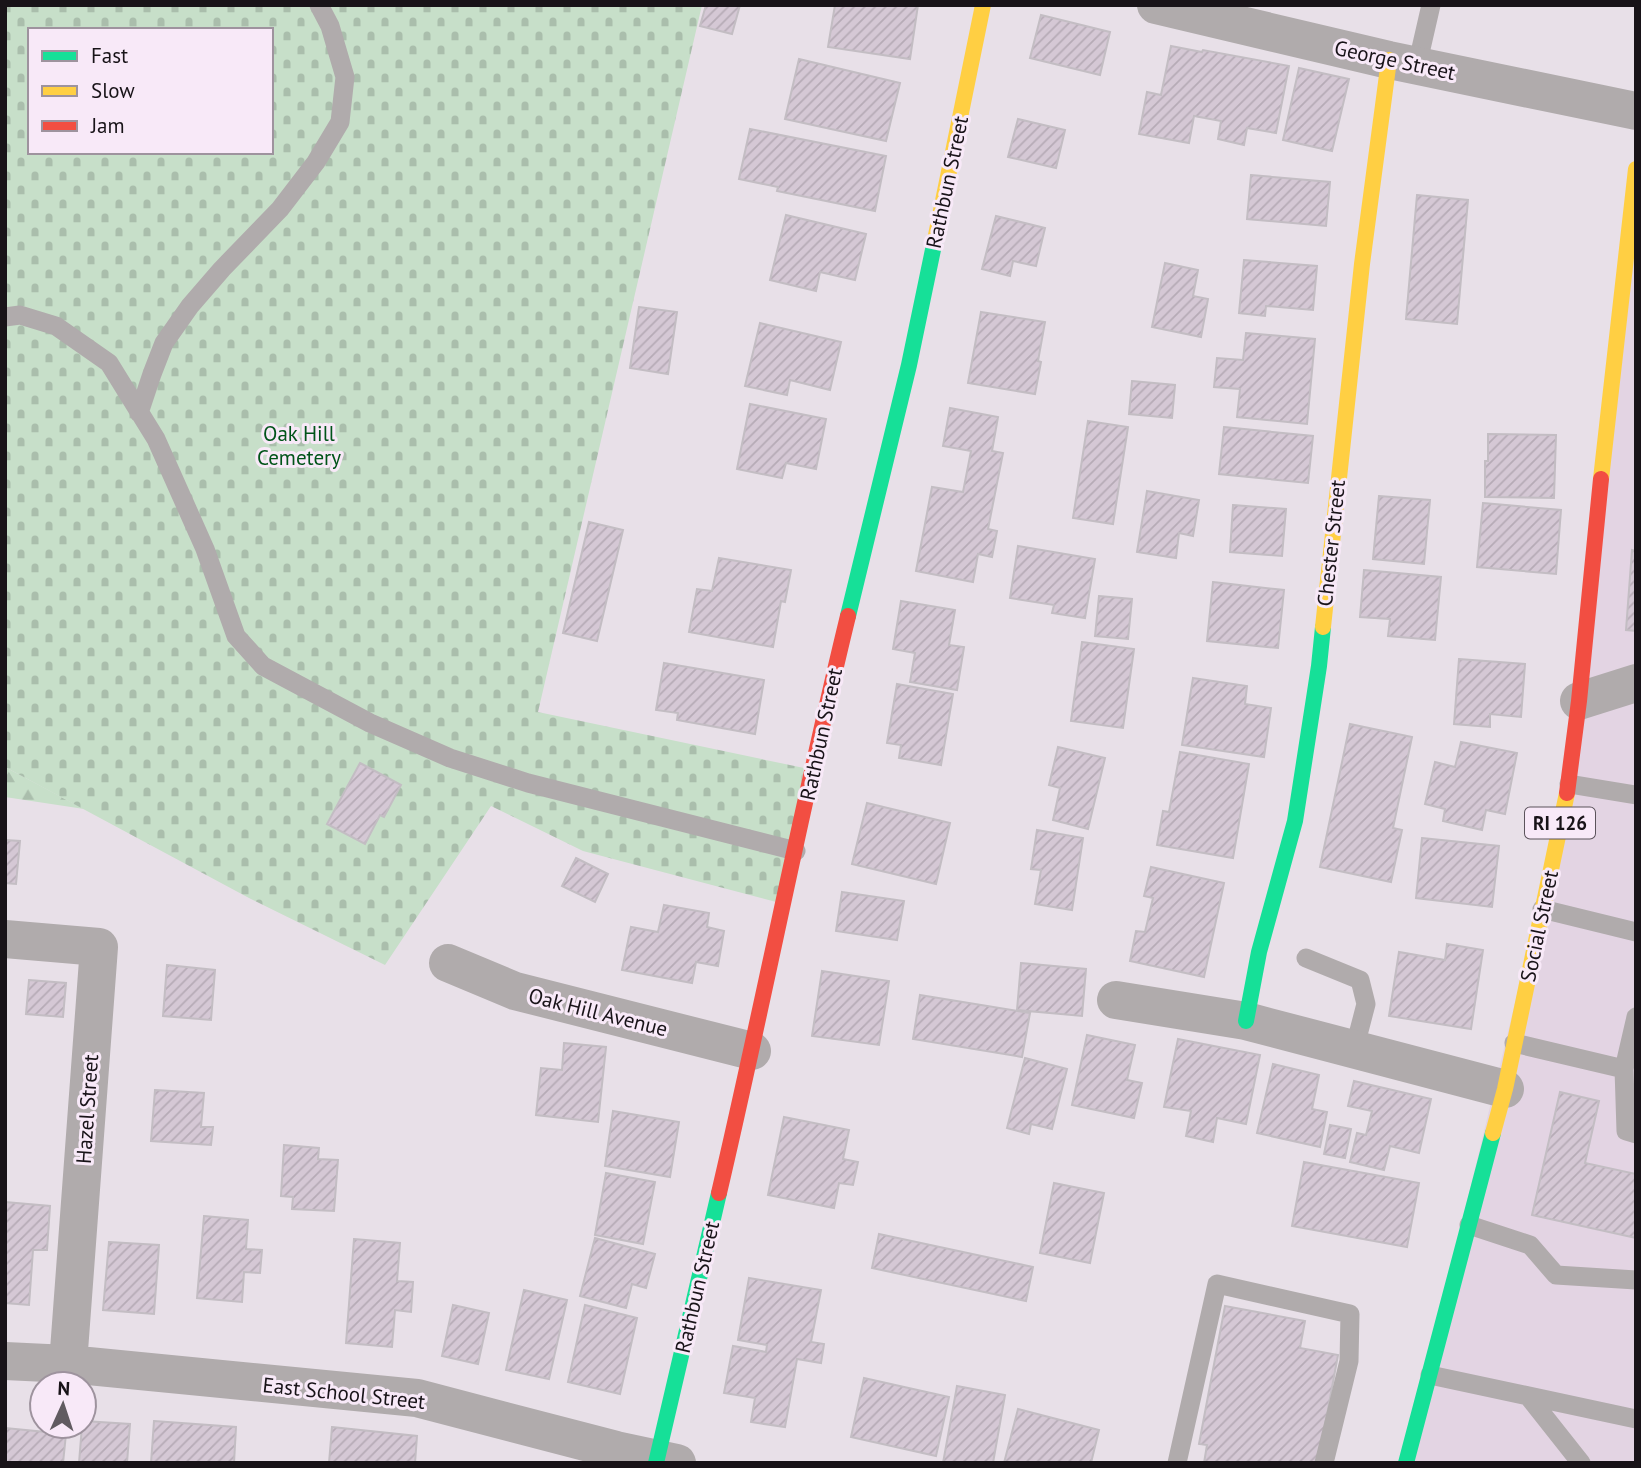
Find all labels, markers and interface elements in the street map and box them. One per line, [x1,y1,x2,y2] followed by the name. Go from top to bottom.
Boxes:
[28,28,273,154] legend
[1332,34,1458,86] street label: George Street
[91,42,128,69] text: Fast
[91,77,135,104] text: Slow
[90,112,125,139] text: Jam
[920,113,974,251] street label: Rathbun Street
[257,420,341,471] park label: Oak Hill Cemetery
[1311,478,1351,608] street label: Chester Street
[794,665,848,803] street label: Rathbun Street
[1525,808,1595,838] road number: RI 126
[1514,868,1564,984] street label: Social Street
[526,982,670,1042] street label: Oak Hill Avenue
[70,1053,104,1165] street label: Hazel Street
[669,1218,725,1356] street label: Rathbun Street
[28,1370,98,1440] north arrow
[261,1371,427,1415] street label: East School Street
[57,1376,71,1400] text: N

